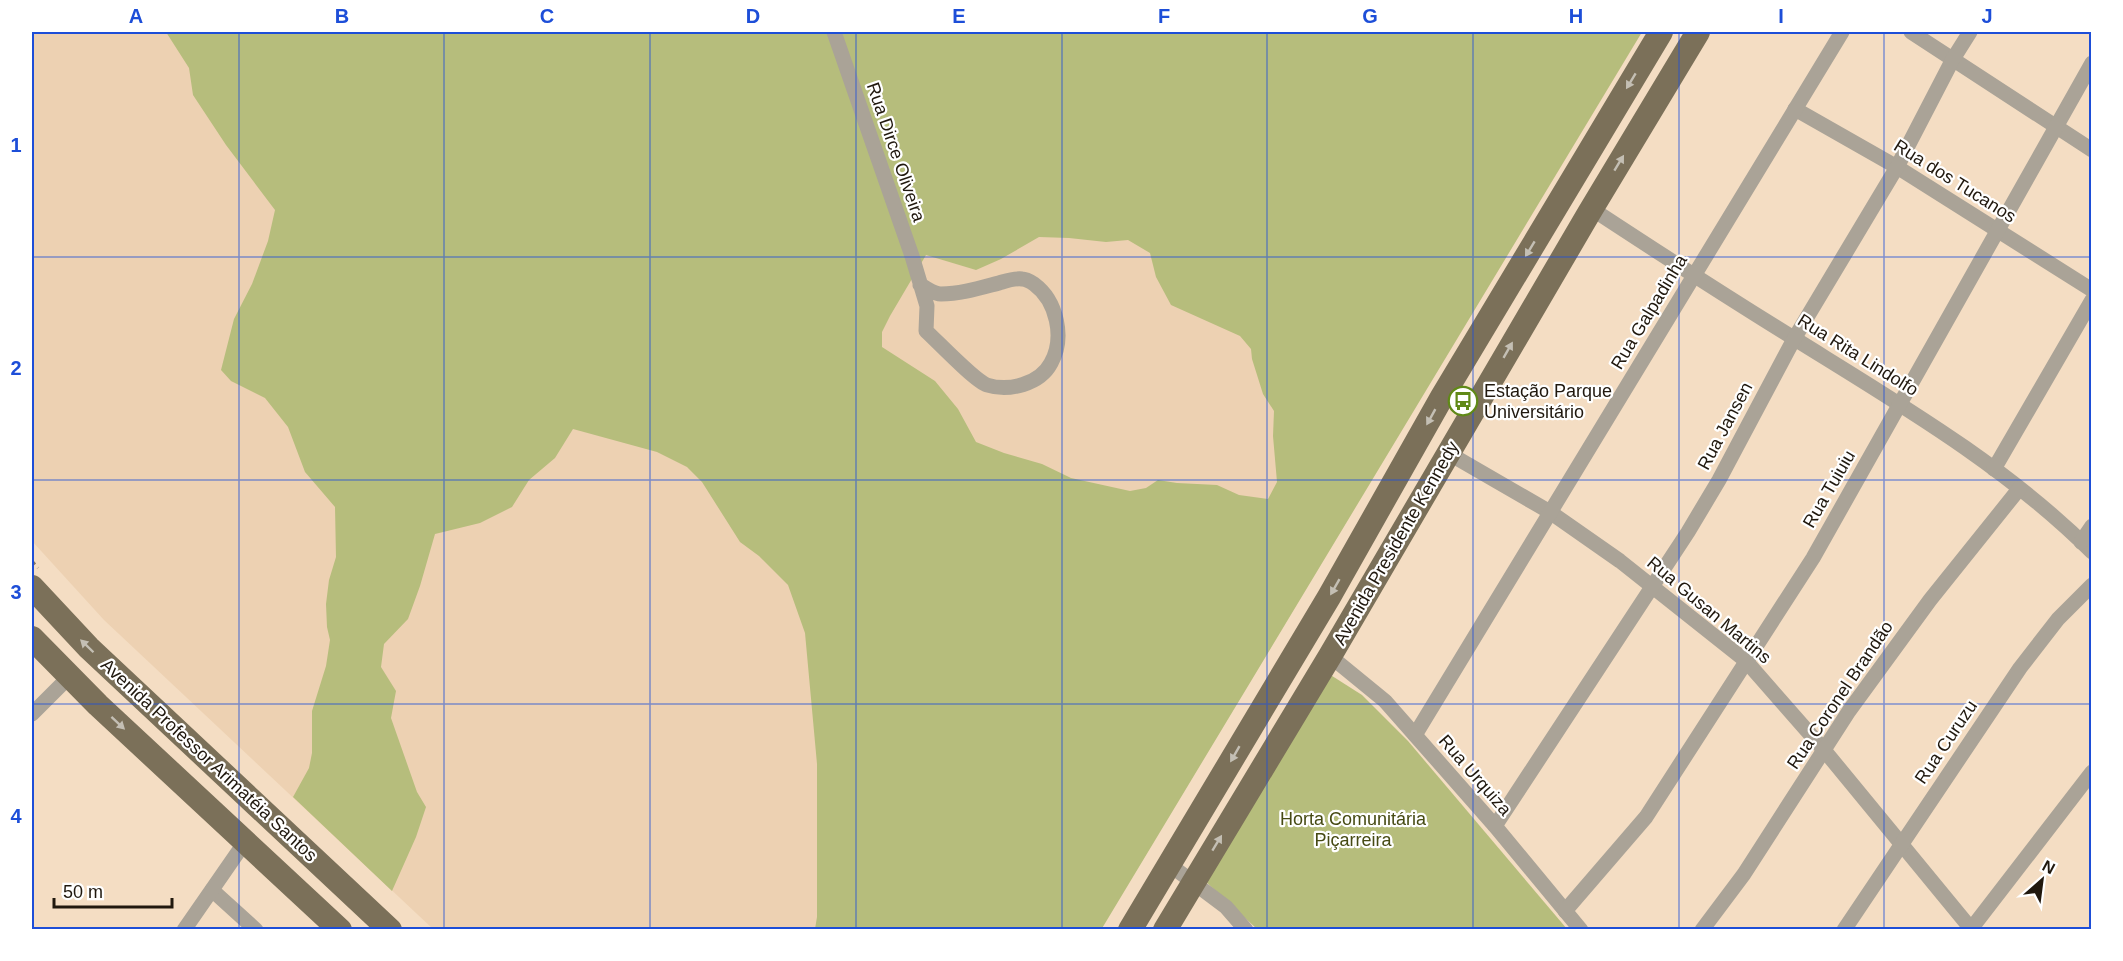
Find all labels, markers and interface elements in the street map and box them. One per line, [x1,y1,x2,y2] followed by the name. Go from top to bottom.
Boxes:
[129,5,143,27] text: A
[335,5,349,27] text: B
[540,5,554,27] text: C
[746,5,760,27] text: D
[952,5,966,27] text: E
[1158,5,1170,27] text: F
[1362,5,1378,27] text: G
[1569,5,1583,27] text: H
[1778,5,1784,27] text: I
[1981,5,1993,27] text: J
[1625,73,1636,89] one-way arrow
[863,80,930,225] street label: Rua Dirce Oliveira
[10,134,22,156] text: 1
[1890,135,2020,227] street label: Rua dos Tucanos
[1614,155,1625,171] one-way arrow
[1524,241,1535,257] one-way arrow
[1607,250,1692,373] street label: Rua Galpadinha
[1794,310,1922,400] street label: Rua Rita Lindolfo
[1503,342,1514,358] one-way arrow
[10,357,22,379] text: 2
[1694,379,1756,473] street label: Rua Jansen
[1484,381,1612,422] place label: Estação Parque Universitário
[1447,385,1479,417] bus stop icon: Estação Parque Universitário
[1426,409,1436,426] one-way arrow
[1329,438,1463,648] street label: Avenida Presidente Kennedy
[1799,447,1859,531] street label: Rua Tuiuiu
[1643,552,1775,668] street label: Rua Gusan Martins
[1330,578,1340,595] one-way arrow
[10,581,22,603] text: 3
[1783,617,1897,773] street label: Rua Coronel Brandão
[80,639,94,653] one-way arrow
[97,655,321,865] street label: Avenida Professor Arimatéia Santos
[1911,697,1981,787] street label: Rua Curuzu
[111,716,125,730] one-way arrow
[1435,731,1516,820] street label: Rua Urquiza
[1230,746,1240,763] one-way arrow
[10,805,22,827] text: 4
[1280,809,1427,850] park label: Horta Comunitária Piçarreira
[1211,835,1222,851] one-way arrow
[2012,850,2072,910] north arrow
[2040,857,2058,877] text: N
[54,871,172,909] scale bar
[63,882,103,902] text: 50 m

